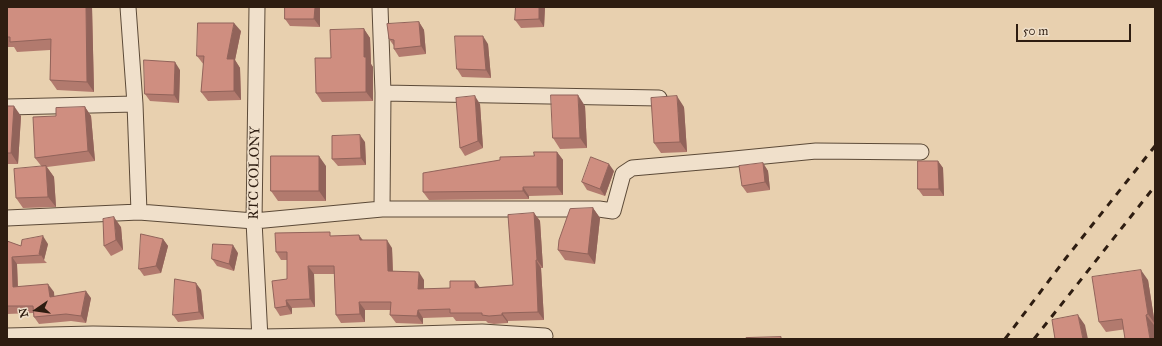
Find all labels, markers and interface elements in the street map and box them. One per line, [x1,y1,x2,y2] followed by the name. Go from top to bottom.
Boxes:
[1018,16,1133,42] scale bar
[1023,24,1048,38] text: 50 m
[246,126,264,220] street label: RTC COLONY
[16,290,56,330] north arrow
[16,307,31,319] text: N

